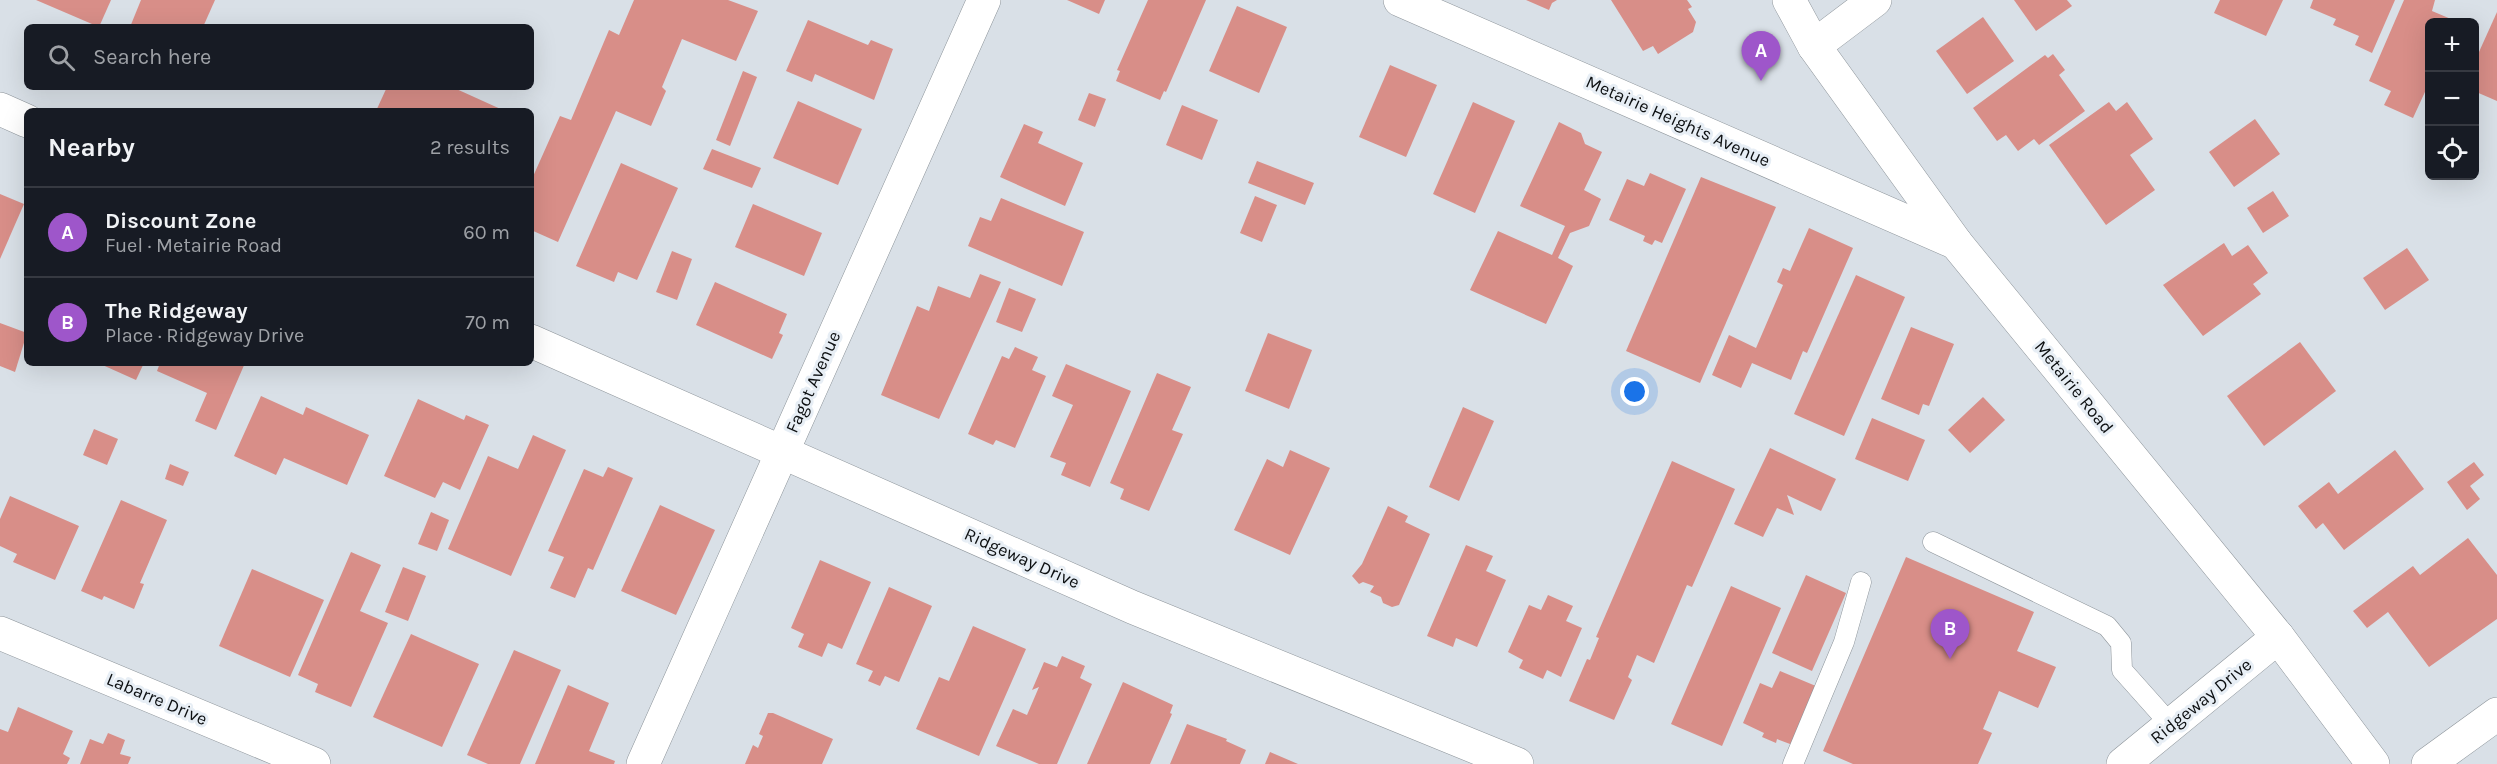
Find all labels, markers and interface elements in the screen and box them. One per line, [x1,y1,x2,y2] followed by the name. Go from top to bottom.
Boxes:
[2425,18,2479,180] map controls
[2425,18,2479,72] button: +
[24,24,534,90] search box
[1742,32,1780,81] pin: A
[45,41,78,74] icon: search
[93,44,211,70] text: Search here
[1582,70,1774,172] street label: Metairie Heights Avenue
[2425,72,2479,126] button: −
[2425,126,2479,180] button: locate
[48,132,135,163] text: Nearby
[430,136,510,159] text: 2 results
[105,208,256,234] text: Discount Zone
[61,221,74,244] text: A
[463,221,510,244] text: 60 m
[105,234,282,257] text: Fuel · Metairie Road
[105,298,248,324] text: The Ridgeway
[61,311,74,334] text: B
[465,311,510,334] text: 70 m
[105,324,304,347] text: Place · Ridgeway Drive
[781,328,845,436] street label: Fagot Avenue
[2030,336,2118,438] street label: Metairie Road
[1620,377,1649,406] your location
[961,523,1083,593] street label: Ridgeway Drive
[1930,610,1970,659] pin: B
[2146,653,2256,749] street label: Ridgeway Drive
[103,668,211,730] street label: Labarre Drive

